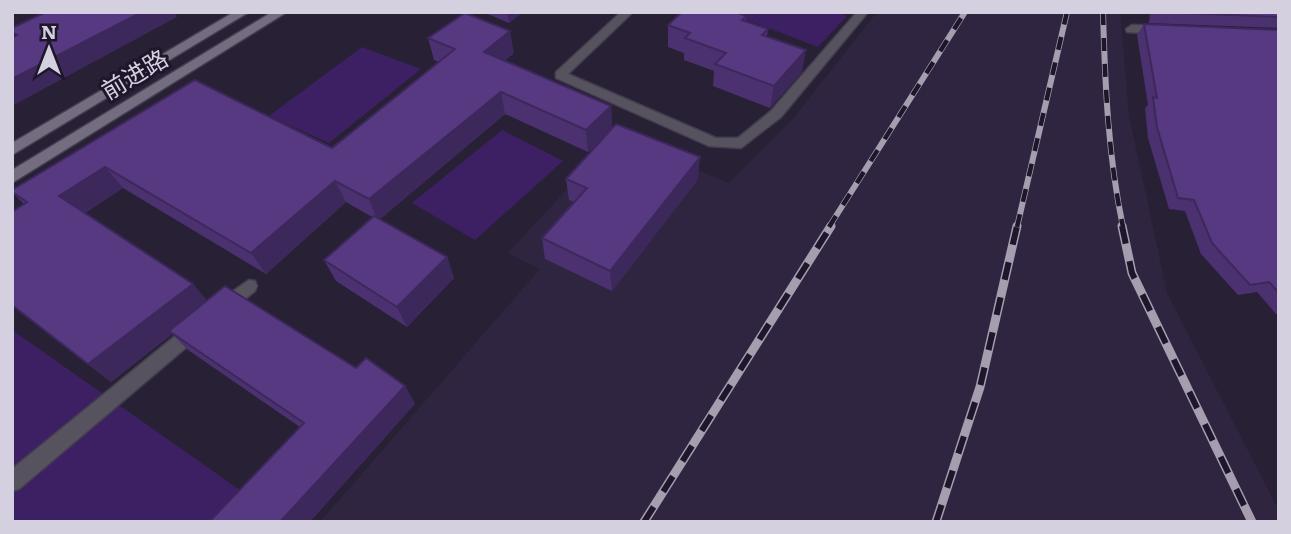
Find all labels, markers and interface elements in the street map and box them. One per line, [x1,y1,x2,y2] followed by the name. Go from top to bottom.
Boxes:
[14,14,84,84] north arrow
[41,17,57,45] text: N
[94,39,174,106] street label: 前进路

